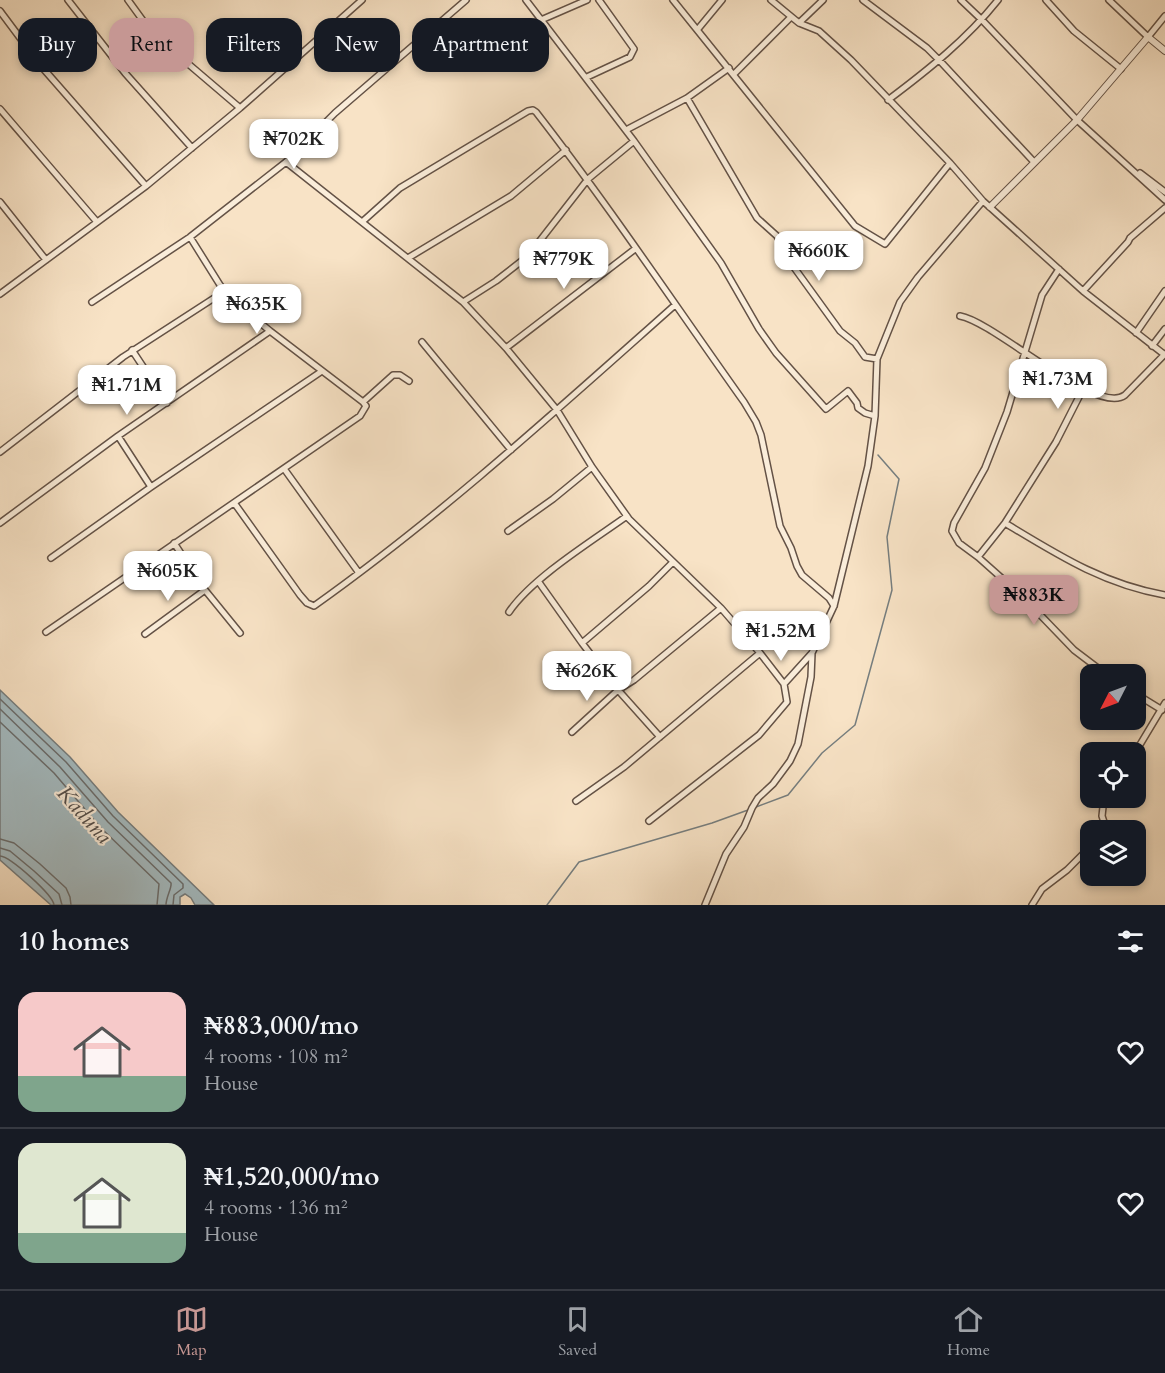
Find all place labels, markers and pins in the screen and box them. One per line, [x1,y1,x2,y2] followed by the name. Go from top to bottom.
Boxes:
[252,119,336,170] pin: ₦702K
[777,231,861,282] pin: ₦660K
[522,239,606,290] pin: ₦779K
[215,284,299,335] pin: ₦635K
[1009,359,1107,410] pin: ₦1.73M
[78,365,176,416] pin: ₦1.71M
[126,551,210,602] pin: ₦605K
[992,575,1076,626] pin: ₦883K
[732,611,830,662] pin: ₦1.52M
[545,651,629,702] pin: ₦626K

